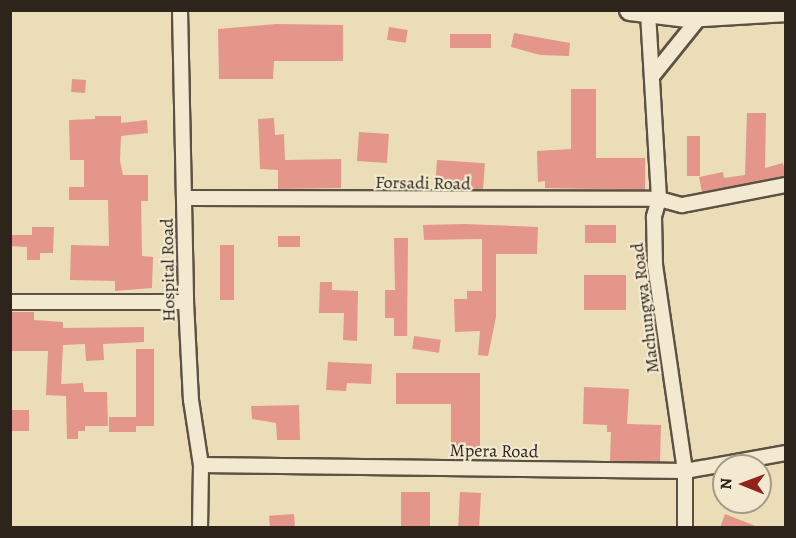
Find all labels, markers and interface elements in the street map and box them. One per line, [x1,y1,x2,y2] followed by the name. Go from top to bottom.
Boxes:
[375,171,471,195] street label: Forsadi Road
[156,218,180,322] street label: Hospital Road
[626,242,664,374] street label: Machungwa Road
[449,439,539,463] street label: Mpera Road
[712,454,772,514] north arrow
[715,478,737,490] text: N

